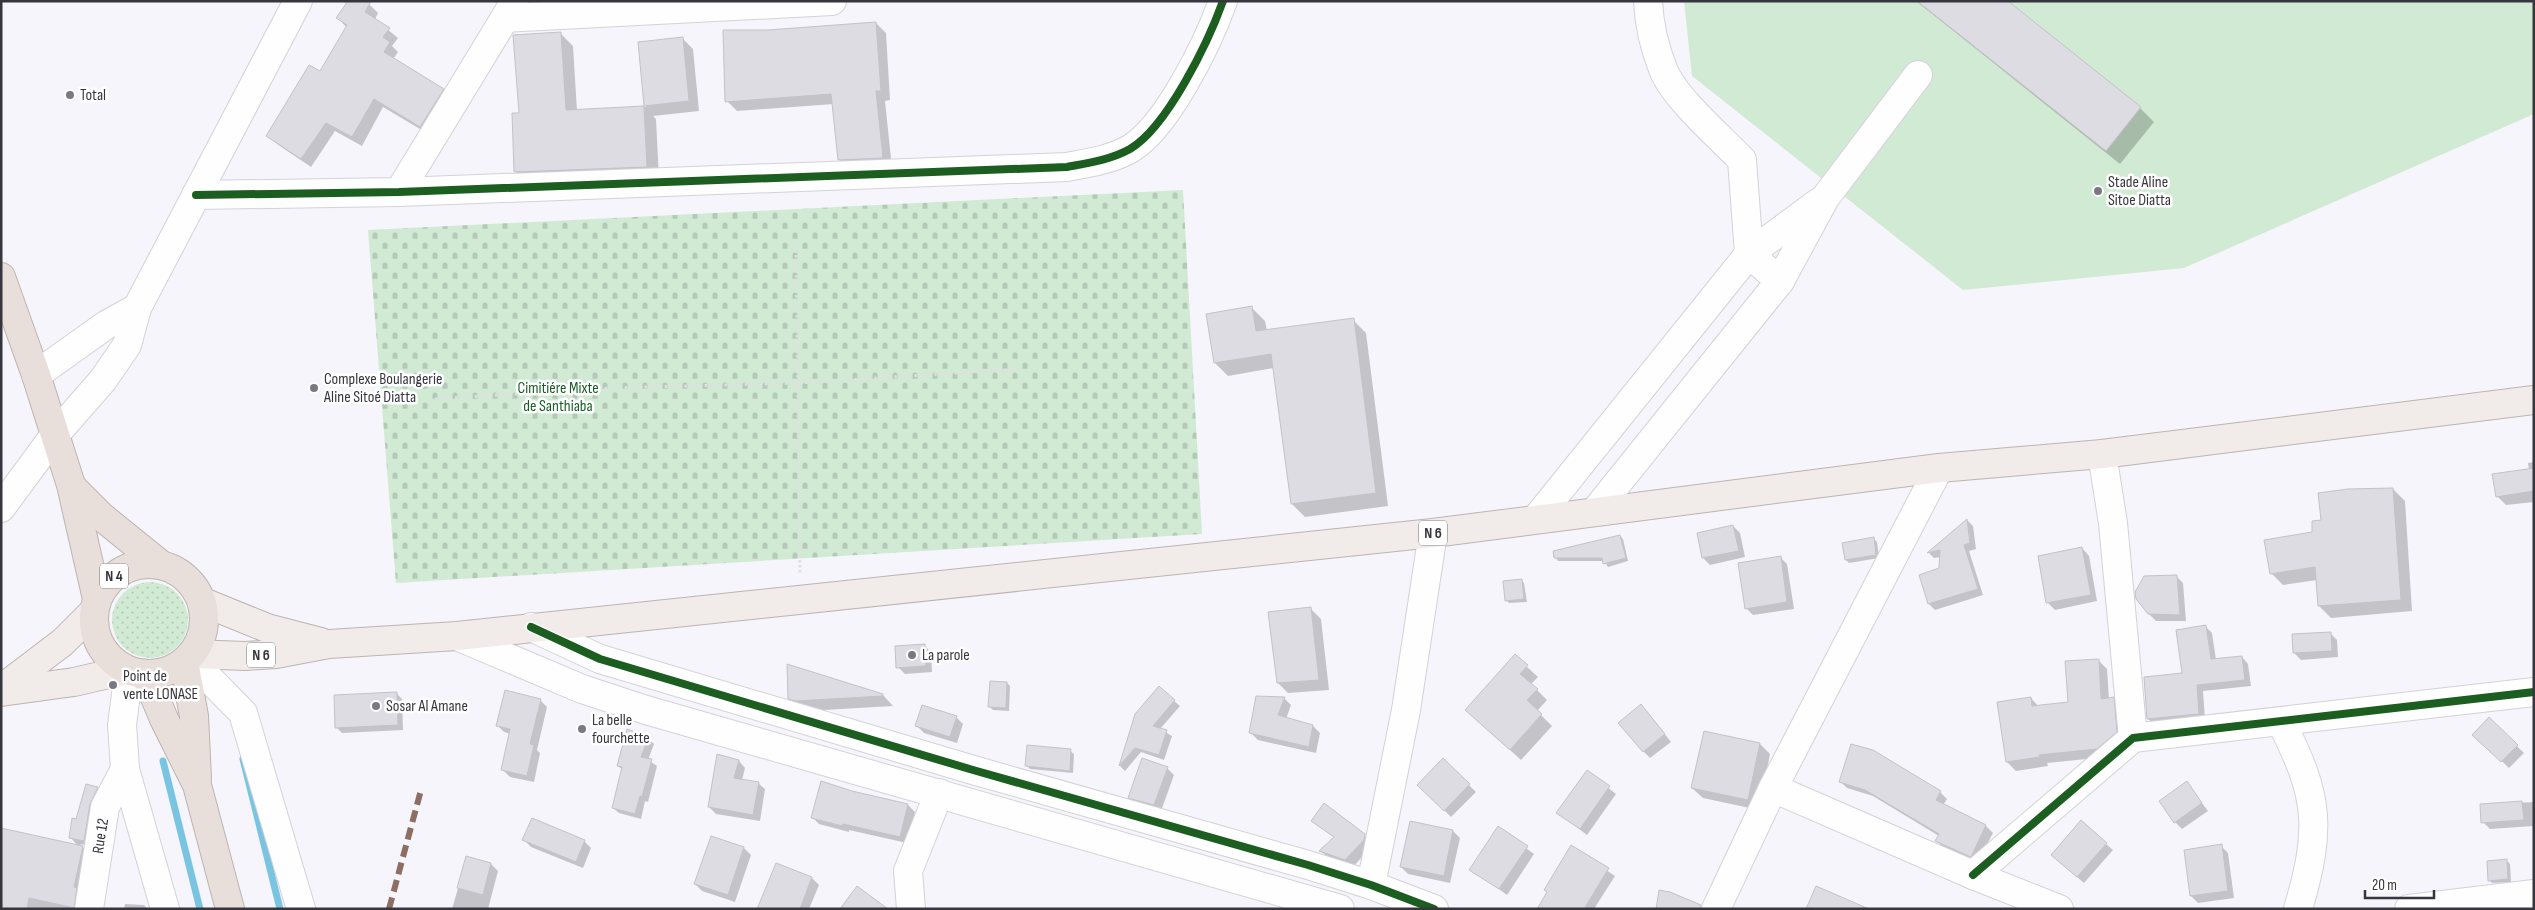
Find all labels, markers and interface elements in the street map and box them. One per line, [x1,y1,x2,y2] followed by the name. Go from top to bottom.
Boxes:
[80,86,106,105] place label: Total
[64,89,76,101] marker: Total
[2108,173,2171,210] place label: Stade Aline Sitoe Diatta
[2092,185,2104,197] marker: Stade Aline Sitoe Diatta
[323,370,442,407] place label: Complexe Boulangerie Aline Sitoé Diatta
[517,379,599,416] park label: Cimitiére Mixte de Santhiaba
[308,382,320,394] marker: Complexe Boulangerie Aline Sitoé Diatta
[1419,520,1447,546] road number: N 6
[100,564,128,588] road number: N 4
[247,642,275,668] road number: N 6
[922,646,970,665] place label: La parole
[906,649,918,661] marker: La parole
[123,667,198,704] place label: Point de vente LONASE
[107,679,119,691] marker: Point de vente LONASE
[386,697,468,716] place label: Sosar Al Amane
[370,700,382,712] marker: Sosar Al Amane
[592,711,650,748] place label: La belle fourchette
[576,723,588,735] marker: La belle fourchette
[88,817,113,855] street label: Rue 12
[2365,868,2434,900] scale bar
[2372,876,2397,895] text: 20 m

